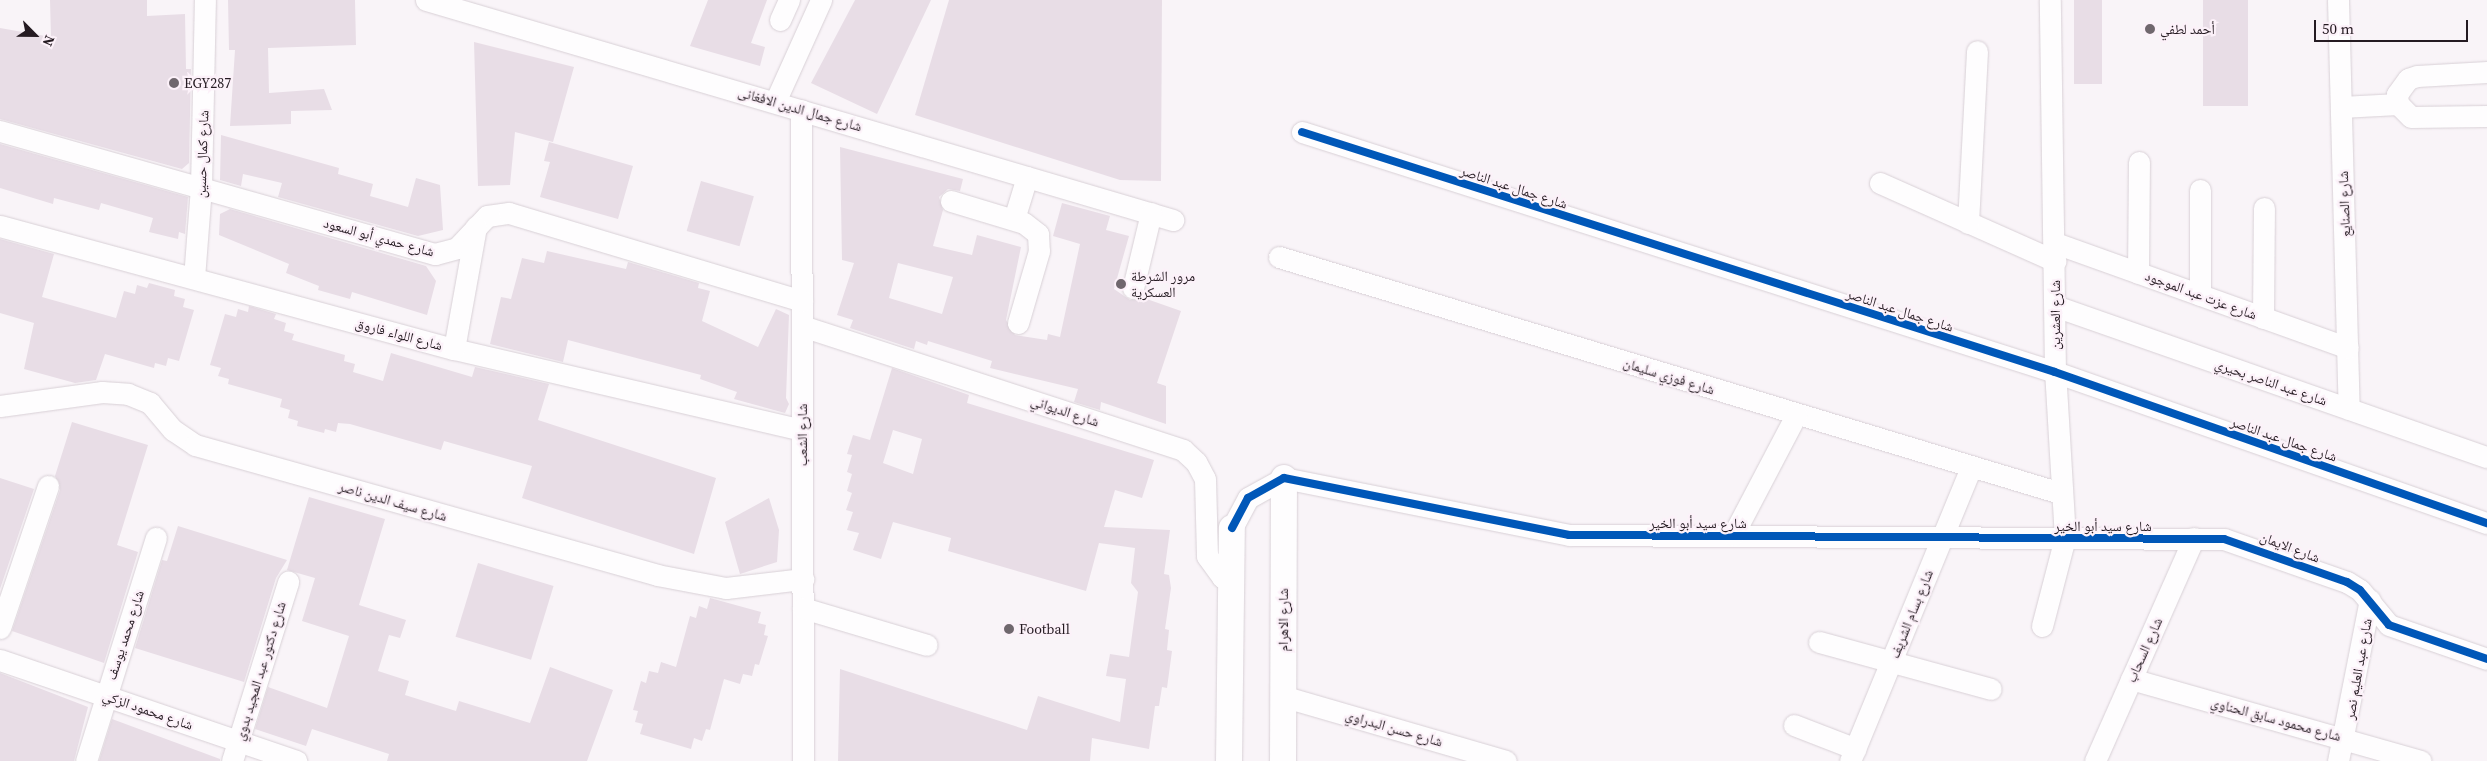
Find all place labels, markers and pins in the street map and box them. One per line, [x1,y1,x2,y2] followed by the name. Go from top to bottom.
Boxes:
[2160,21,2215,37] place label: أحمد لطفي
[2144,23,2156,35] marker: أحمد لطفي
[184,75,231,91] place label: EGY287
[168,77,180,89] marker: EGY287
[1131,268,1195,300] place label: مرور الشرطة العسكرية
[1115,278,1127,290] marker: مرور الشرطة العسكرية
[1019,621,1070,637] place label: Football
[1003,623,1015,635] marker: Football

